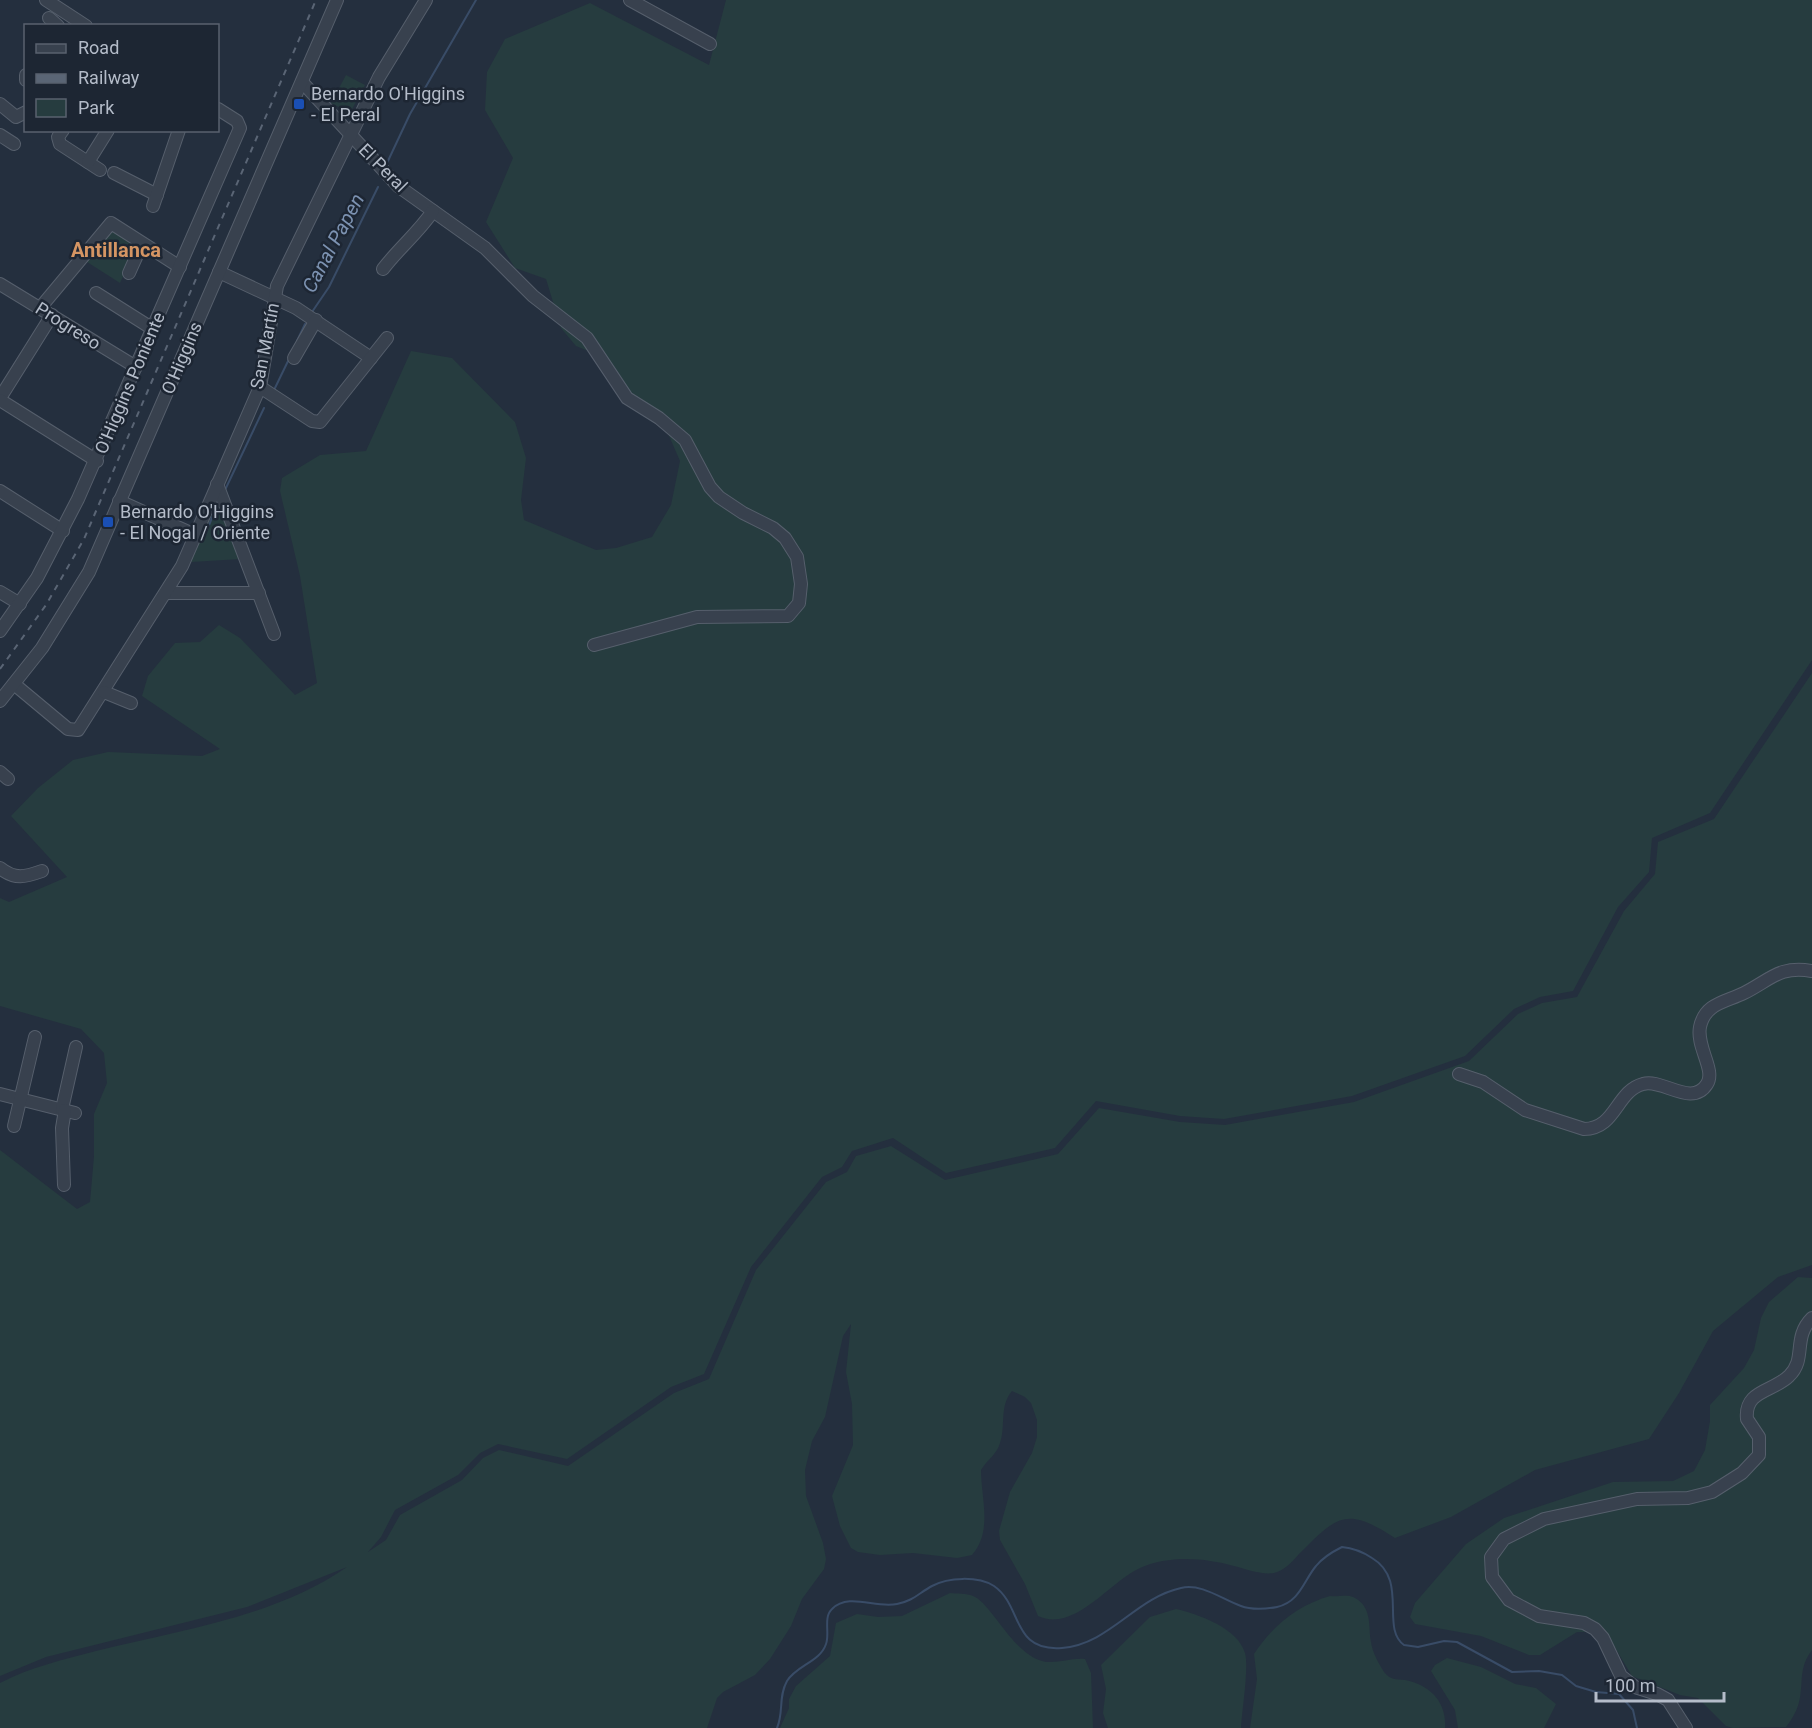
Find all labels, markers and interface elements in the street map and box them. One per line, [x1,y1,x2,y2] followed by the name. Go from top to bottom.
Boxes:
[24,24,219,132] legend
[78,37,119,58] text: Road
[78,67,140,88] text: Railway
[311,83,465,125] place label: Bernardo O'Higgins - El Peral
[78,97,115,118] text: Park
[292,97,306,111] marker: Bernardo O'Higgins - El Peral
[355,139,412,196] street label: El Peral
[297,189,369,297] water label: Canal Papen
[71,238,161,262] district label: Antillanca
[32,297,105,354] street label: Progreso
[246,301,283,391] street label: San Martín
[90,309,169,457] street label: O'Higgins Poniente
[157,318,206,397] street label: O'Higgins
[120,501,274,543] place label: Bernardo O'Higgins - El Nogal / Oriente
[101,515,115,529] marker: Bernardo O'Higgins - El Nogal / Oriente
[1596,1665,1724,1703] scale bar
[1605,1675,1656,1696] text: 100 m

